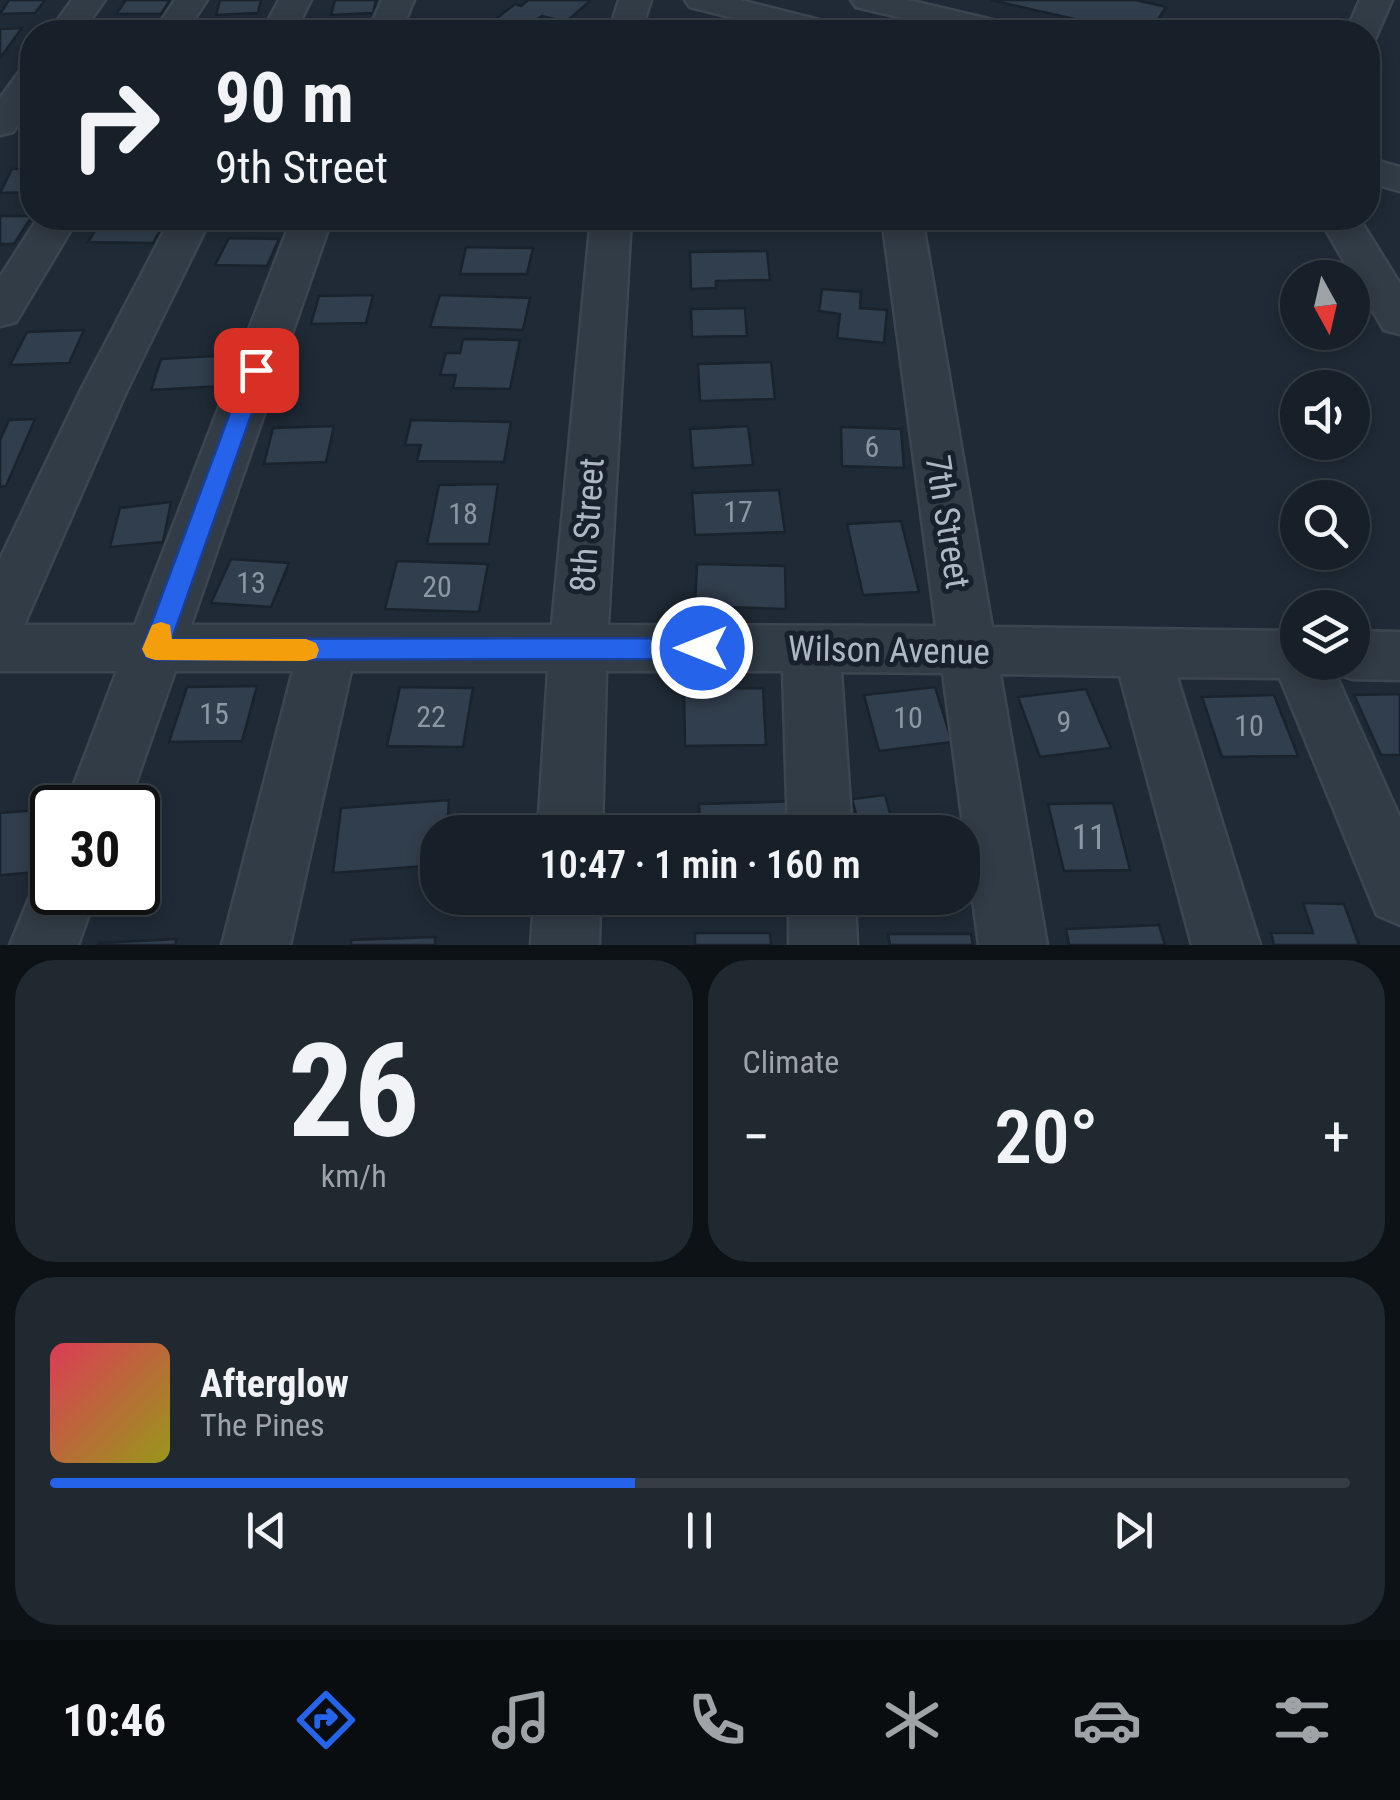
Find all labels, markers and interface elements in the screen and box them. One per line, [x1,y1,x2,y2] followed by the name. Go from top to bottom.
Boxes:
[215,57,354,139] text: 90 m
[50,60,180,190] icon: right
[215,141,388,194] text: 9th Street
[1280,260,1370,350] north arrow
[1280,260,1370,680] map controls
[214,328,299,413] pin
[229,343,284,398] icon: arrive
[1280,370,1370,460] button: sound
[865,429,879,464] house number: 6
[917,452,978,592] street label: 7th Street
[562,456,613,594] street label: 8th Street
[1280,480,1370,570] button: search
[723,494,753,529] house number: 17
[448,496,478,531] house number: 18
[236,565,266,600] house number: 13
[422,569,452,604] house number: 20
[1280,590,1370,680] button: layers
[650,596,754,700] position arrow
[788,628,990,673] street label: Wilson Avenue
[199,696,229,731] house number: 15
[416,699,446,734] house number: 22
[893,700,923,735] house number: 10
[1057,704,1071,739] house number: 9
[1234,708,1264,743] house number: 10
[30,785,160,915] speed limit sign: 30
[1072,817,1106,858] house number: 11
[540,843,860,887] text: 10:47 · 1 min · 160 m
[288,1015,419,1168] text: 26
[743,1043,839,1081] text: Climate
[994,1093,1099,1181] text: 20°
[743,1105,770,1169] text: −
[1323,1105,1350,1169] text: +
[321,1157,387,1195] text: km/h
[200,1362,349,1406] text: Afterglow
[200,1406,325,1444] text: The Pines
[239,1503,294,1558] icon: previous
[672,1503,727,1558] icon: pause
[1106,1503,1161,1558] icon: next
[291,1685,361,1755] icon: directions
[486,1685,556,1755] icon: music
[682,1685,752,1755] icon: phone
[877,1685,947,1755] icon: climate
[1072,1685,1142,1755] icon: car
[1267,1685,1337,1755] icon: filters
[63,1694,166,1747] text: 10:46

